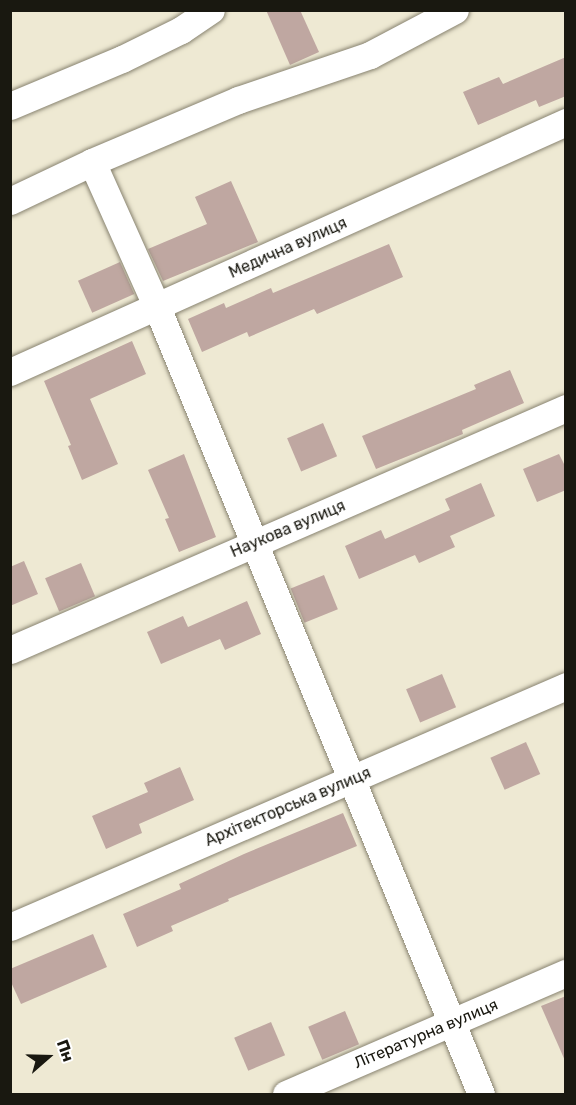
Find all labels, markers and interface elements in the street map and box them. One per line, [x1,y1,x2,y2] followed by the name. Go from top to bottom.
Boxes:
[226,213,350,283] street label: Медична вулиця
[228,496,348,562] street label: Наукова вулиця
[202,763,374,851] street label: Архітекторська вулиця
[351,995,501,1073] street label: Літературна вулиця
[18,1027,78,1087] north arrow
[53,1037,78,1064] text: Пн

